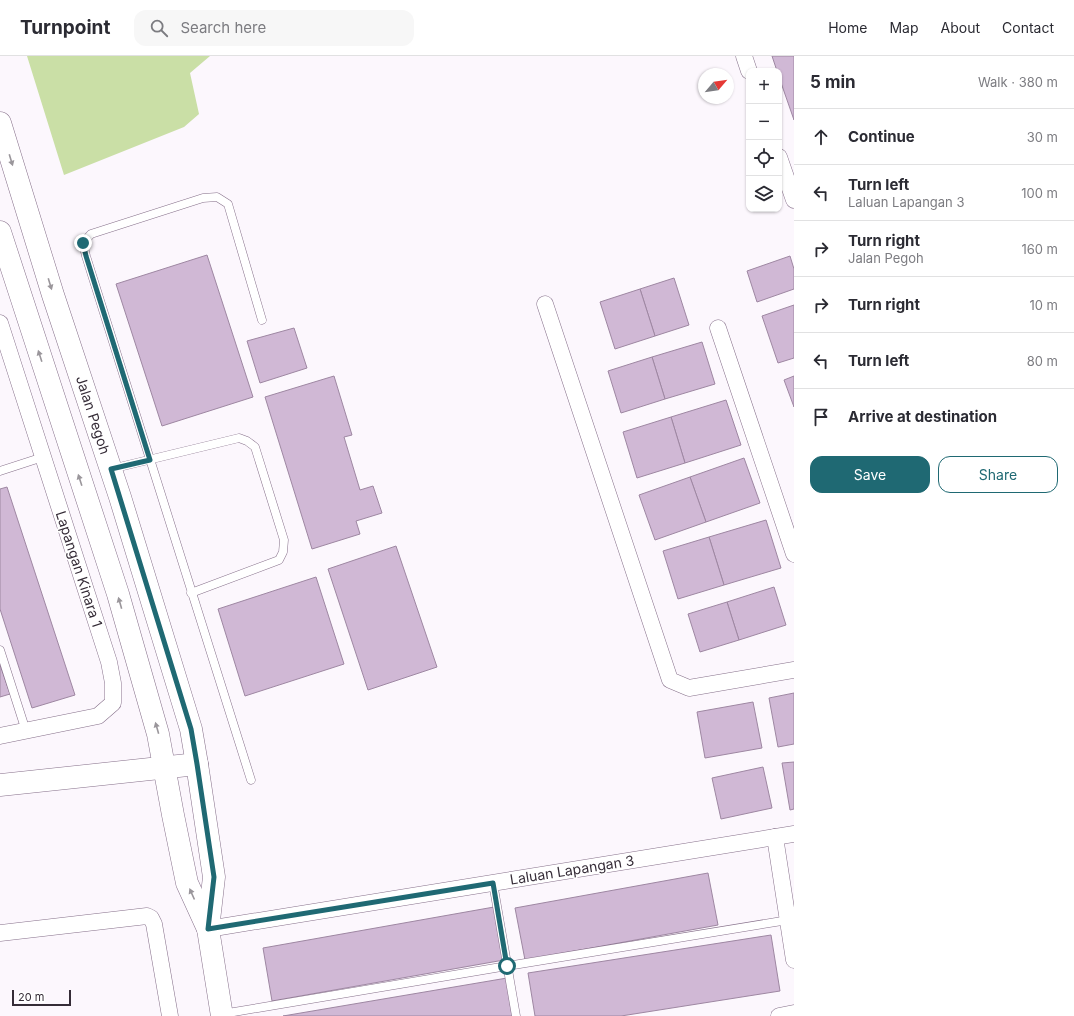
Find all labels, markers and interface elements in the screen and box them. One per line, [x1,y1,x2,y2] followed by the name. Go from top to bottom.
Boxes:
[134,10,414,46] search box
[20,16,110,39] text: Turnpoint
[148,17,170,39] icon: search
[180,18,266,37] text: Search here
[828,19,867,36] text: Home
[889,19,919,36] text: Map
[941,19,980,36] text: About
[1002,19,1054,36] text: Contact
[698,68,734,104] north arrow
[746,68,782,212] map controls
[746,68,782,104] button: +
[810,72,856,92] text: 5 min
[978,74,1058,90] text: Walk · 380 m
[746,104,782,140] button: −
[810,126,832,148] icon: ahead
[848,127,915,146] text: Continue
[1027,129,1058,145] text: 30 m
[746,140,782,176] button: locate
[9,154,15,166] one-way arrow
[848,175,909,194] text: Turn left
[746,176,782,212] button: layers
[810,182,832,204] icon: left
[1021,185,1058,201] text: 100 m
[848,194,964,210] text: Laluan Lapangan 3
[848,231,920,250] text: Turn right
[74,234,92,252] route end
[810,238,832,260] icon: right
[1021,241,1058,257] text: 160 m
[848,250,924,266] text: Jalan Pegoh
[47,279,53,291] one-way arrow
[810,294,832,316] icon: right
[848,295,920,314] text: Turn right
[1029,297,1058,313] text: 10 m
[37,350,43,362] one-way arrow
[810,350,832,372] icon: left
[848,351,909,370] text: Turn left
[1027,353,1058,369] text: 80 m
[73,373,114,456] street label: Jalan Pegoh
[810,406,832,428] icon: arrive
[848,407,997,426] text: Arrive at destination
[810,456,930,493] button: Save
[938,456,1058,493] button: Share
[77,473,83,485] one-way arrow
[53,509,106,629] street label: Lapangan Kinara 1
[117,597,123,609] one-way arrow
[153,722,159,734] one-way arrow
[509,851,635,888] street label: Laluan Lapangan 3
[189,888,195,899] one-way arrow
[498,957,516,975] route start
[12,988,71,1007] scale bar
[18,990,44,1004] text: 20 m

